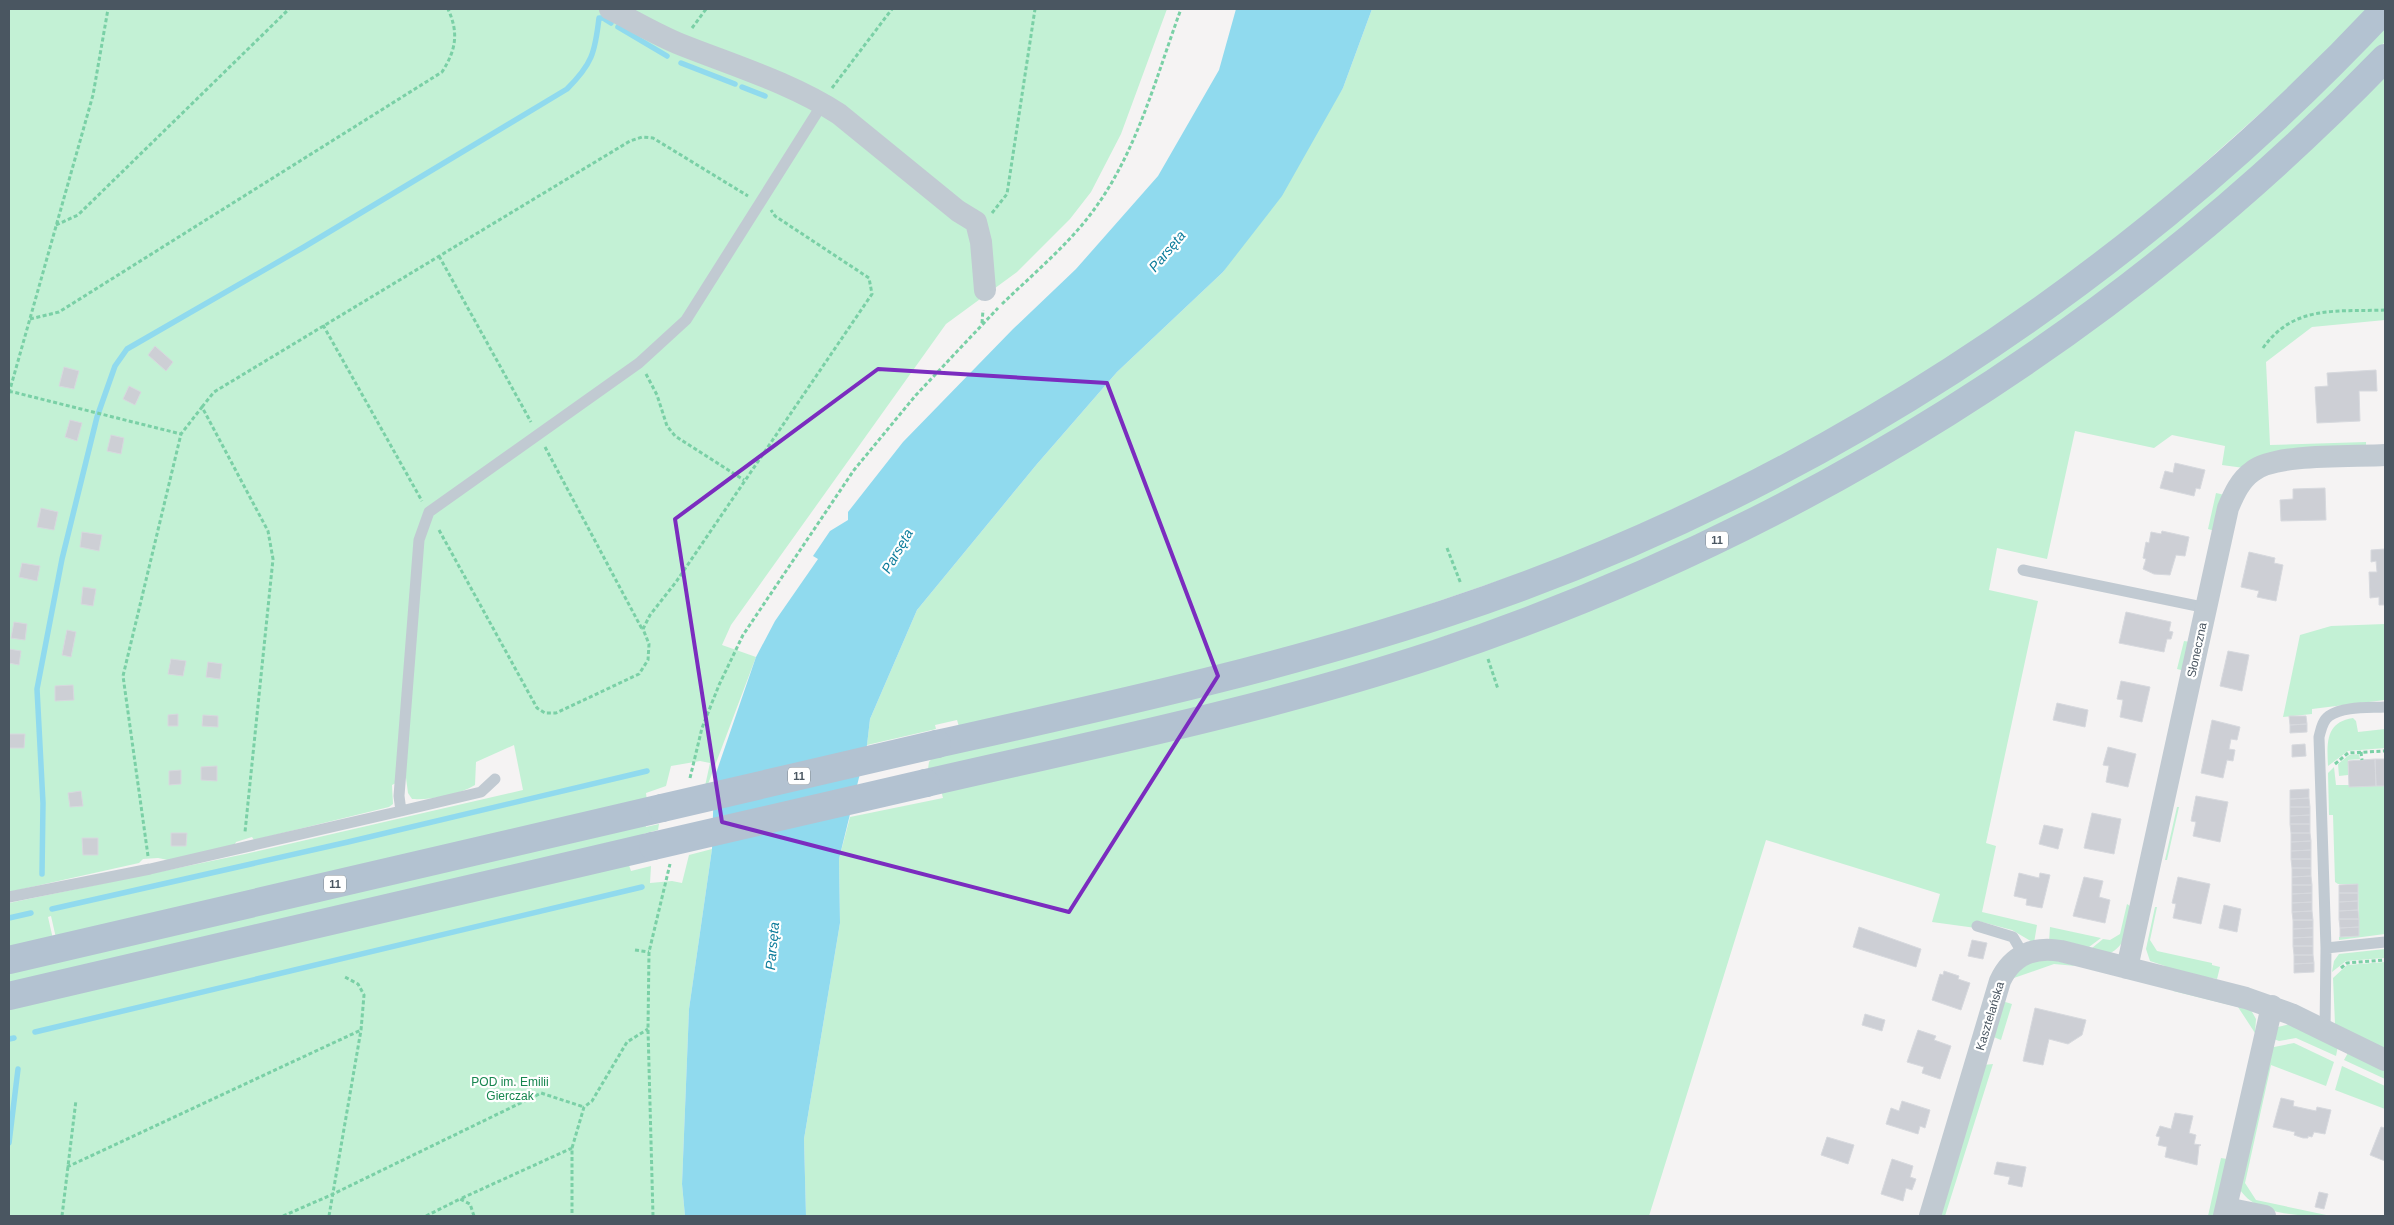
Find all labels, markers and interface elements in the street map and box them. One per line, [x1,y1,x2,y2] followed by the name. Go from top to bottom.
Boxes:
[1145,227,1189,275] water label: Parsęta
[878,526,916,576] water label: Parsęta
[1706,532,1728,548] road number: 11
[2184,621,2210,679] street label: Słoneczna
[788,768,810,784] road number: 11
[324,876,346,892] road number: 11
[762,921,782,971] water label: Parsęta
[1973,980,2007,1052] street label: Kasztelańska
[471,1075,549,1103] park label: POD im. Emilii Gierczak

